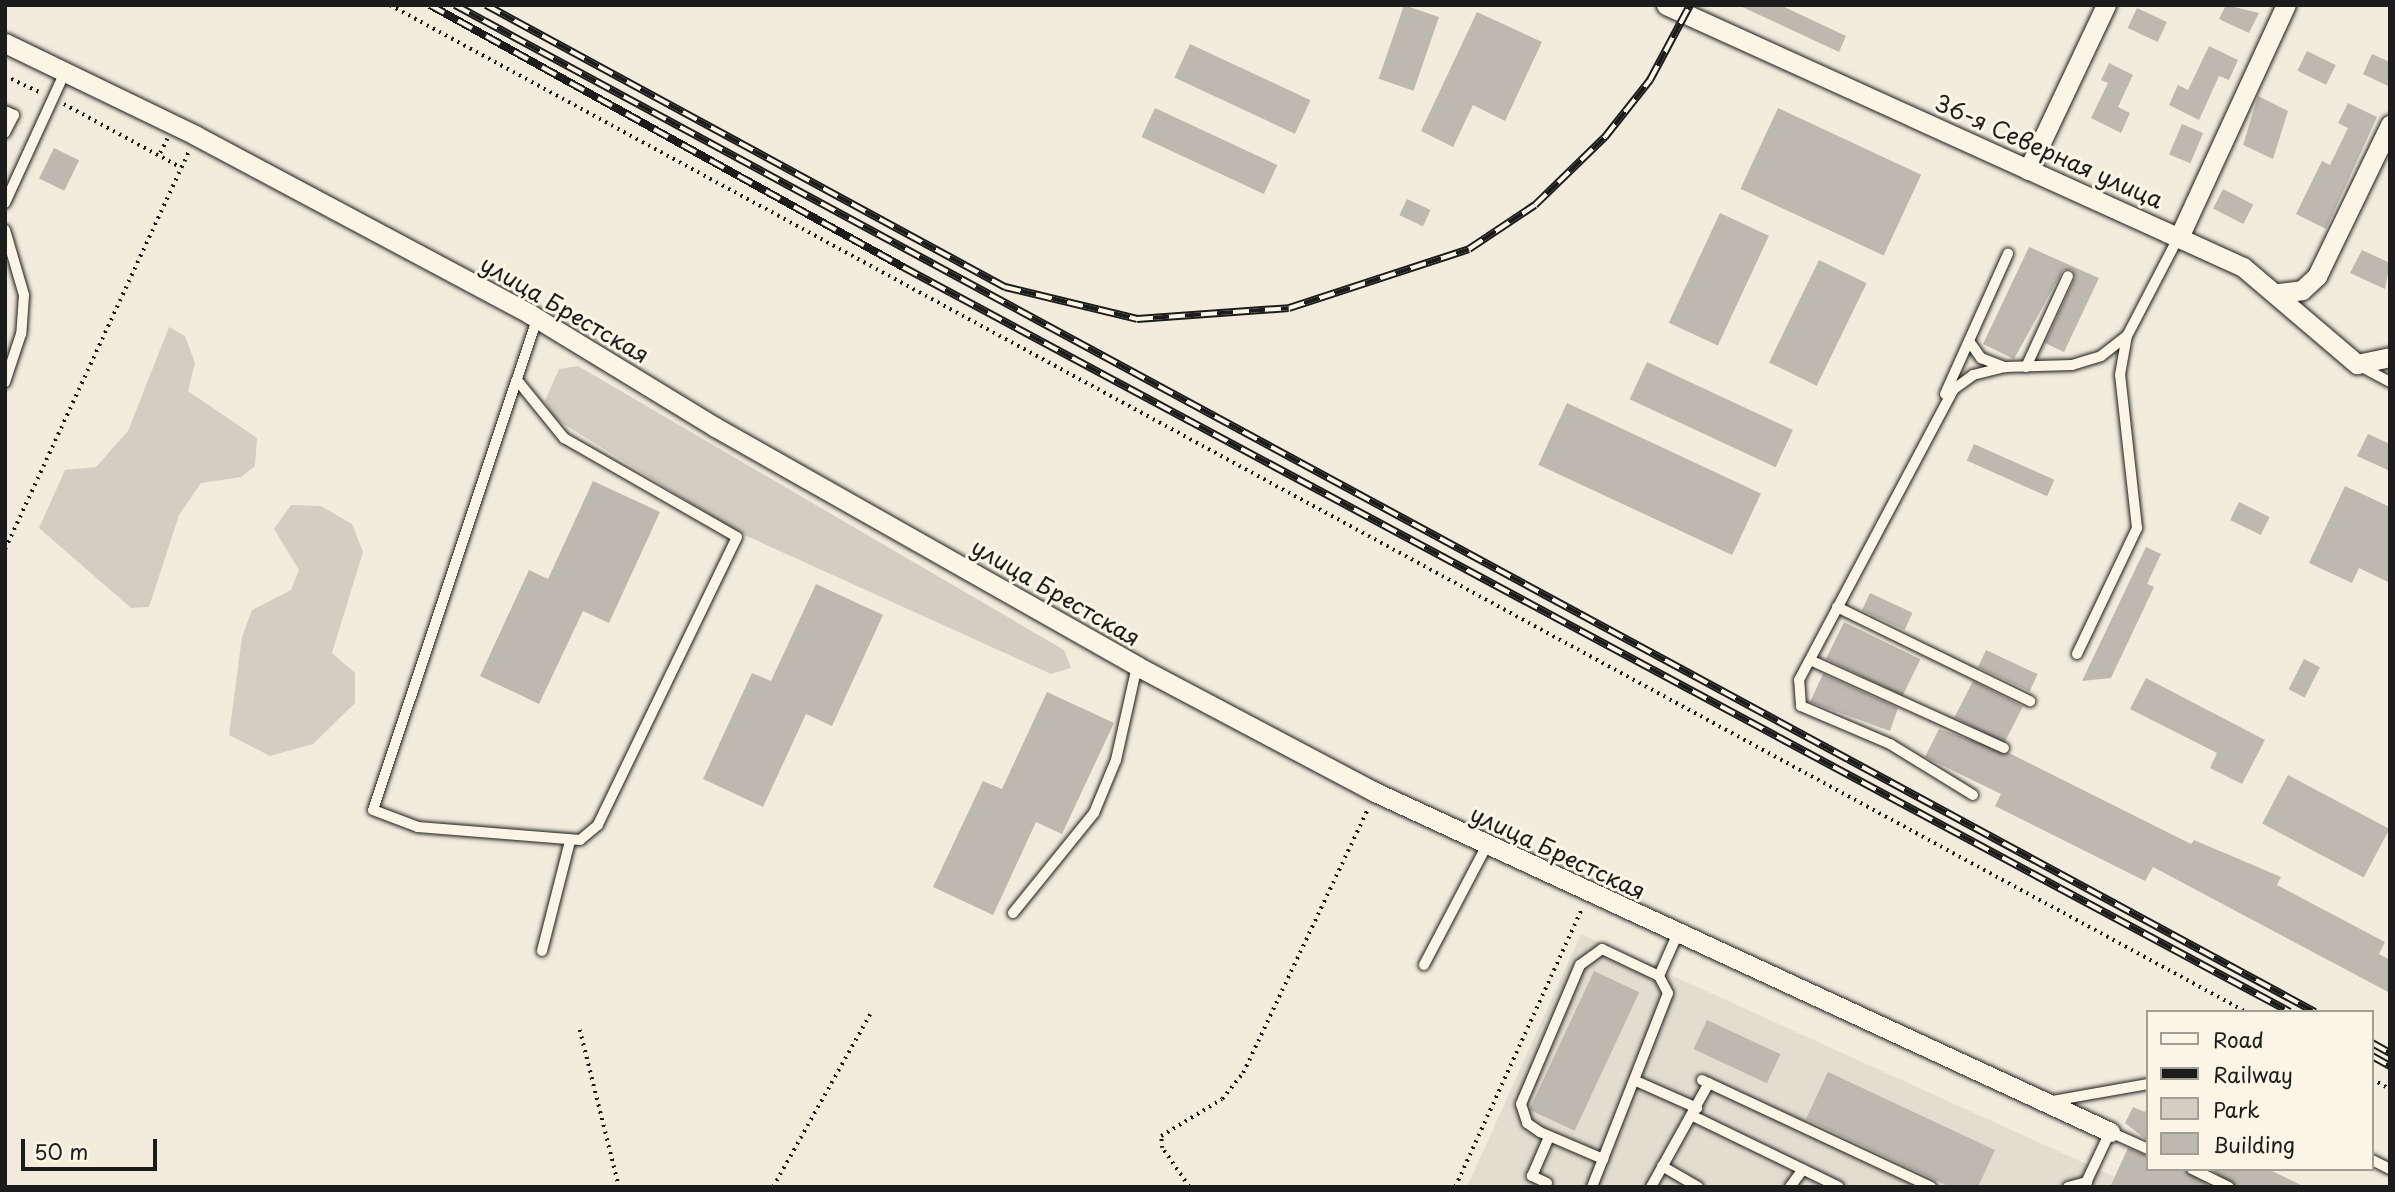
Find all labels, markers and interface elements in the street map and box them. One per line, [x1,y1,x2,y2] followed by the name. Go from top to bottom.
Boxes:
[1930,88,2168,214] street label: 36-я Северная улица
[475,249,655,369] street label: улица Брестская
[966,532,1146,652] street label: улица Брестская
[1466,799,1650,905] street label: улица Брестская
[2146,1010,2374,1171] legend
[2213,1023,2264,1055] text: Road
[2213,1058,2293,1090] text: Railway
[2213,1093,2260,1125] text: Park
[24,1126,161,1170] scale bar
[2213,1128,2295,1160] text: Building
[34,1135,88,1167] text: 50 m

